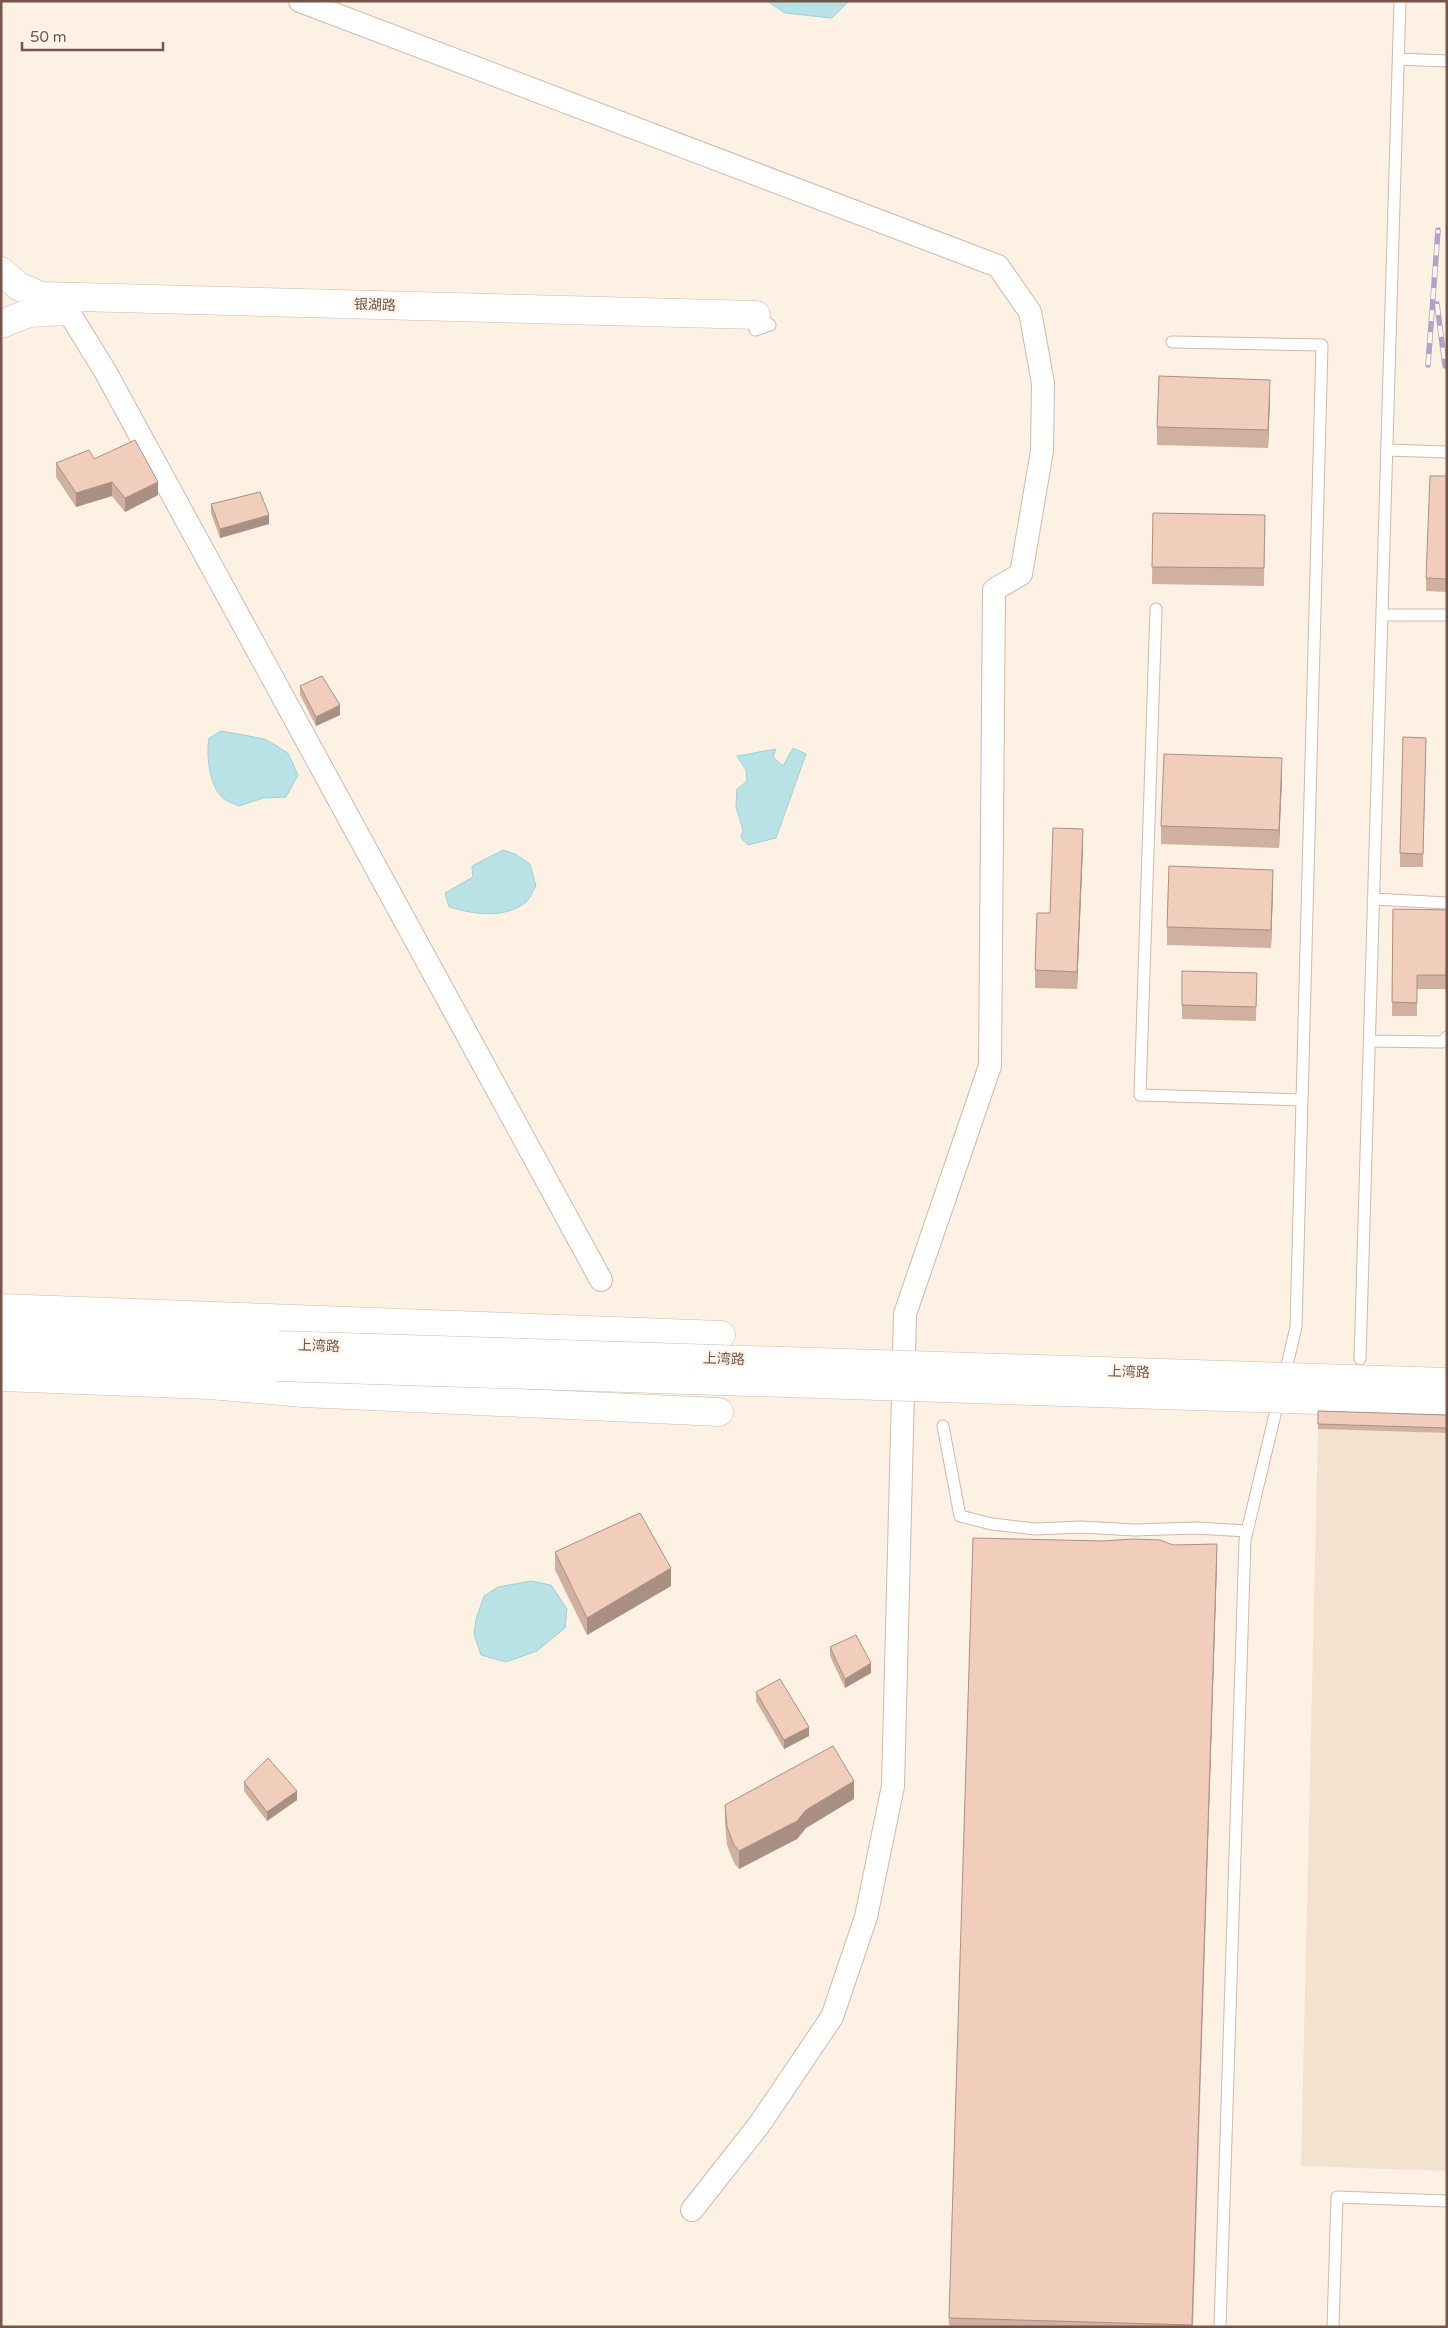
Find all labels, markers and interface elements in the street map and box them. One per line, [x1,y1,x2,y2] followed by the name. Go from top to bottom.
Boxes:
[22,20,164,52] scale bar
[30,28,67,46] text: 50 m
[354,296,396,314] street label: 银湖路
[298,1337,340,1355] street label: 上湾路
[703,1350,745,1368] street label: 上湾路
[1108,1363,1150,1381] street label: 上湾路

